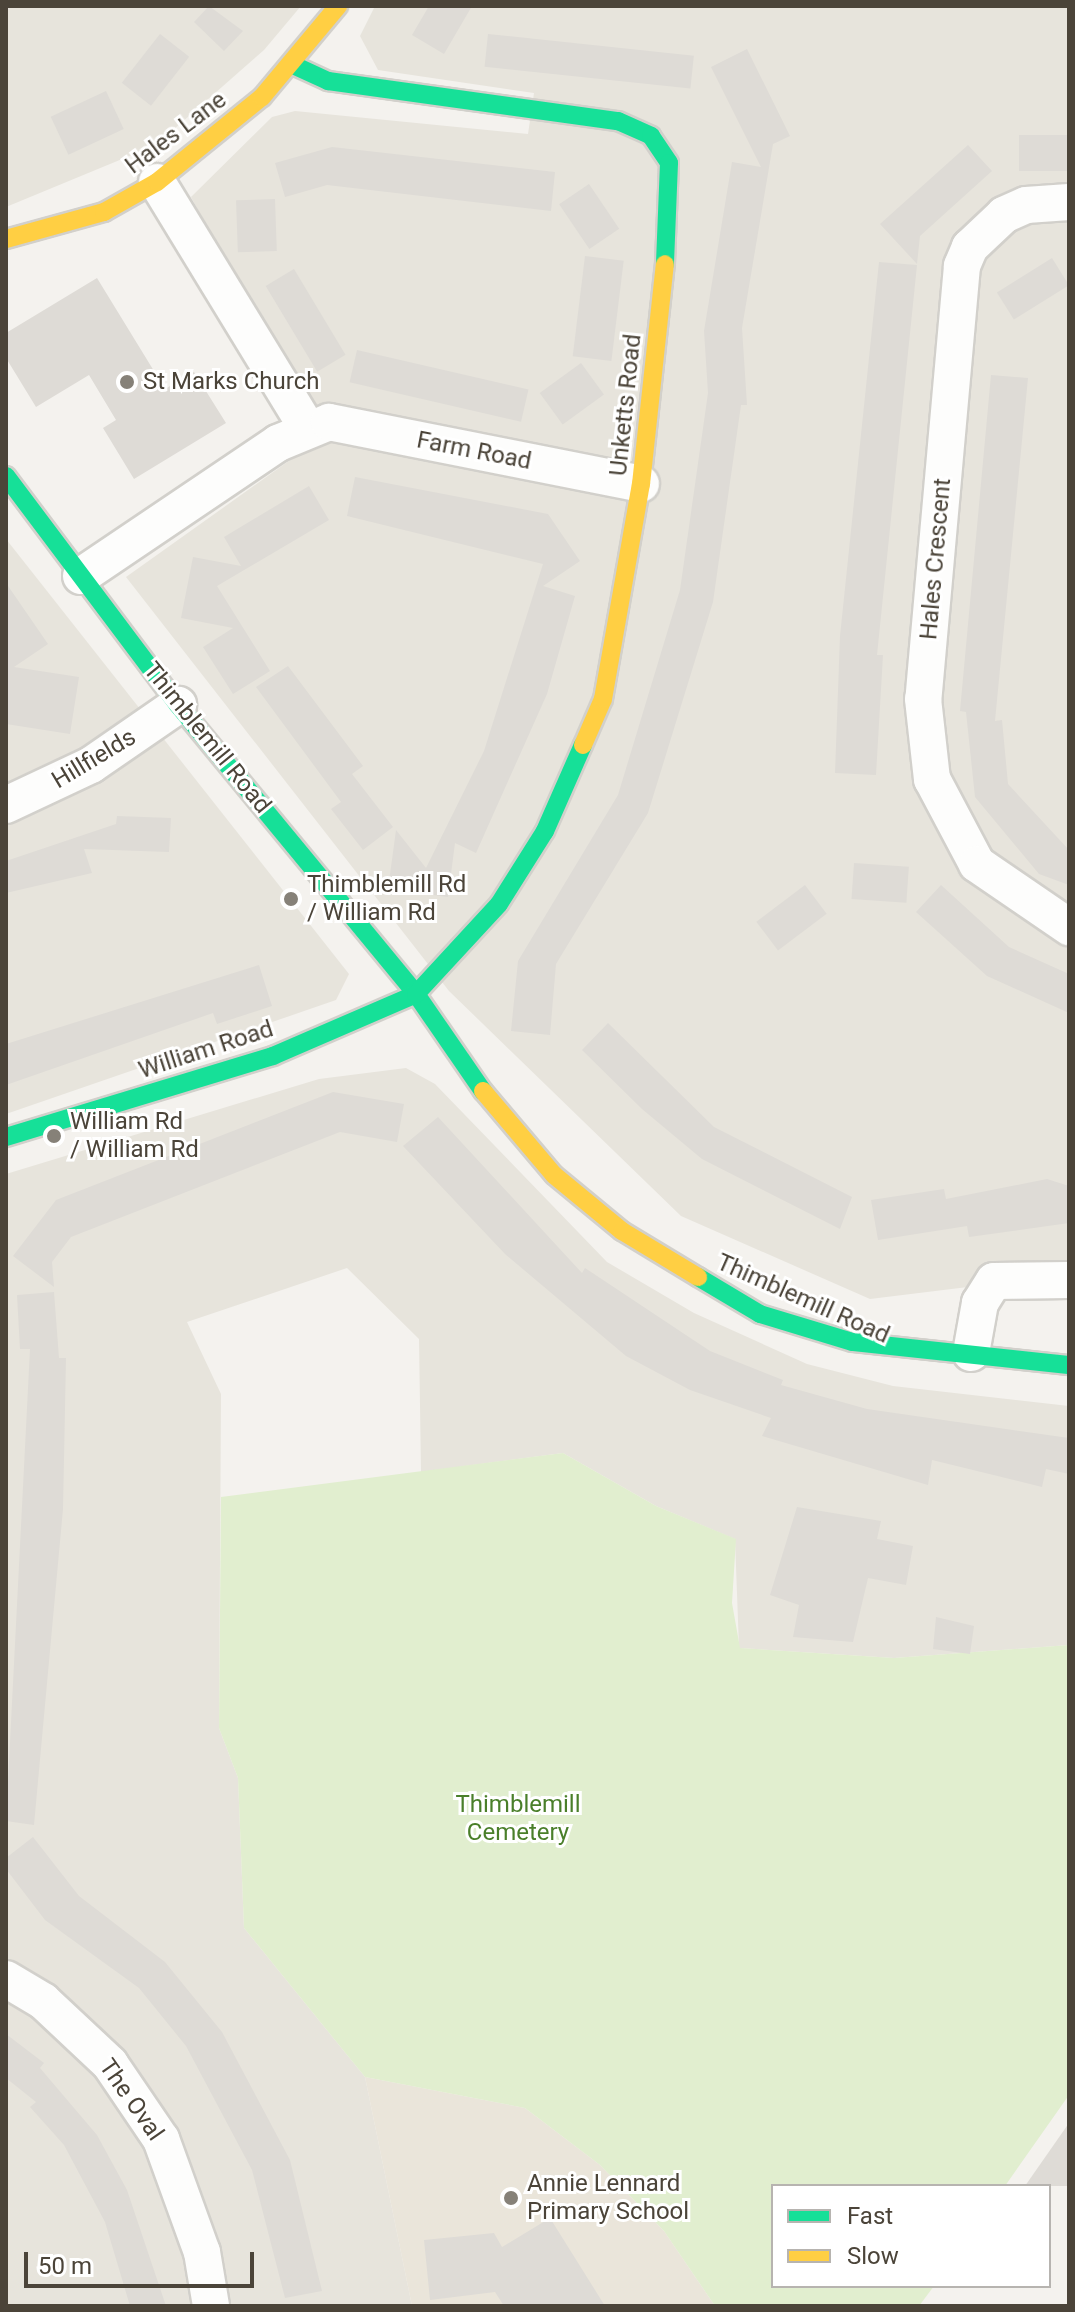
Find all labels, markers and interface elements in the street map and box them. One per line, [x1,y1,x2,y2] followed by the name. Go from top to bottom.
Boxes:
[120,86,232,180] street label: Hales Lane
[604,333,648,477] street label: Unketts Road
[143,368,319,396] place label: St Marks Church
[118,373,136,391] marker: St Marks Church
[414,426,534,476] street label: Farm Road
[915,477,957,641] street label: Hales Crescent
[137,657,277,819] street label: Thimblemill Road
[47,723,141,795] street label: Hillfields
[307,871,466,927] place label: Thimblemill Rd / William Rd
[282,890,300,908] marker: Thimblemill Rd / William Rd
[135,1015,277,1085] street label: William Road
[70,1108,199,1164] place label: William Rd / William Rd
[45,1127,63,1145] marker: William Rd / William Rd
[712,1248,894,1350] street label: Thimblemill Road
[455,1791,581,1847] park label: Thimblemill Cemetery
[93,2054,169,2146] street label: The Oval
[527,2170,689,2226] place label: Annie Lennard Primary School
[771,2184,1051,2288] legend
[502,2189,520,2207] marker: Annie Lennard Primary School
[847,2202,893,2230] text: Fast
[28,2236,258,2286] scale bar
[847,2242,899,2270] text: Slow
[38,2252,92,2280] text: 50 m

